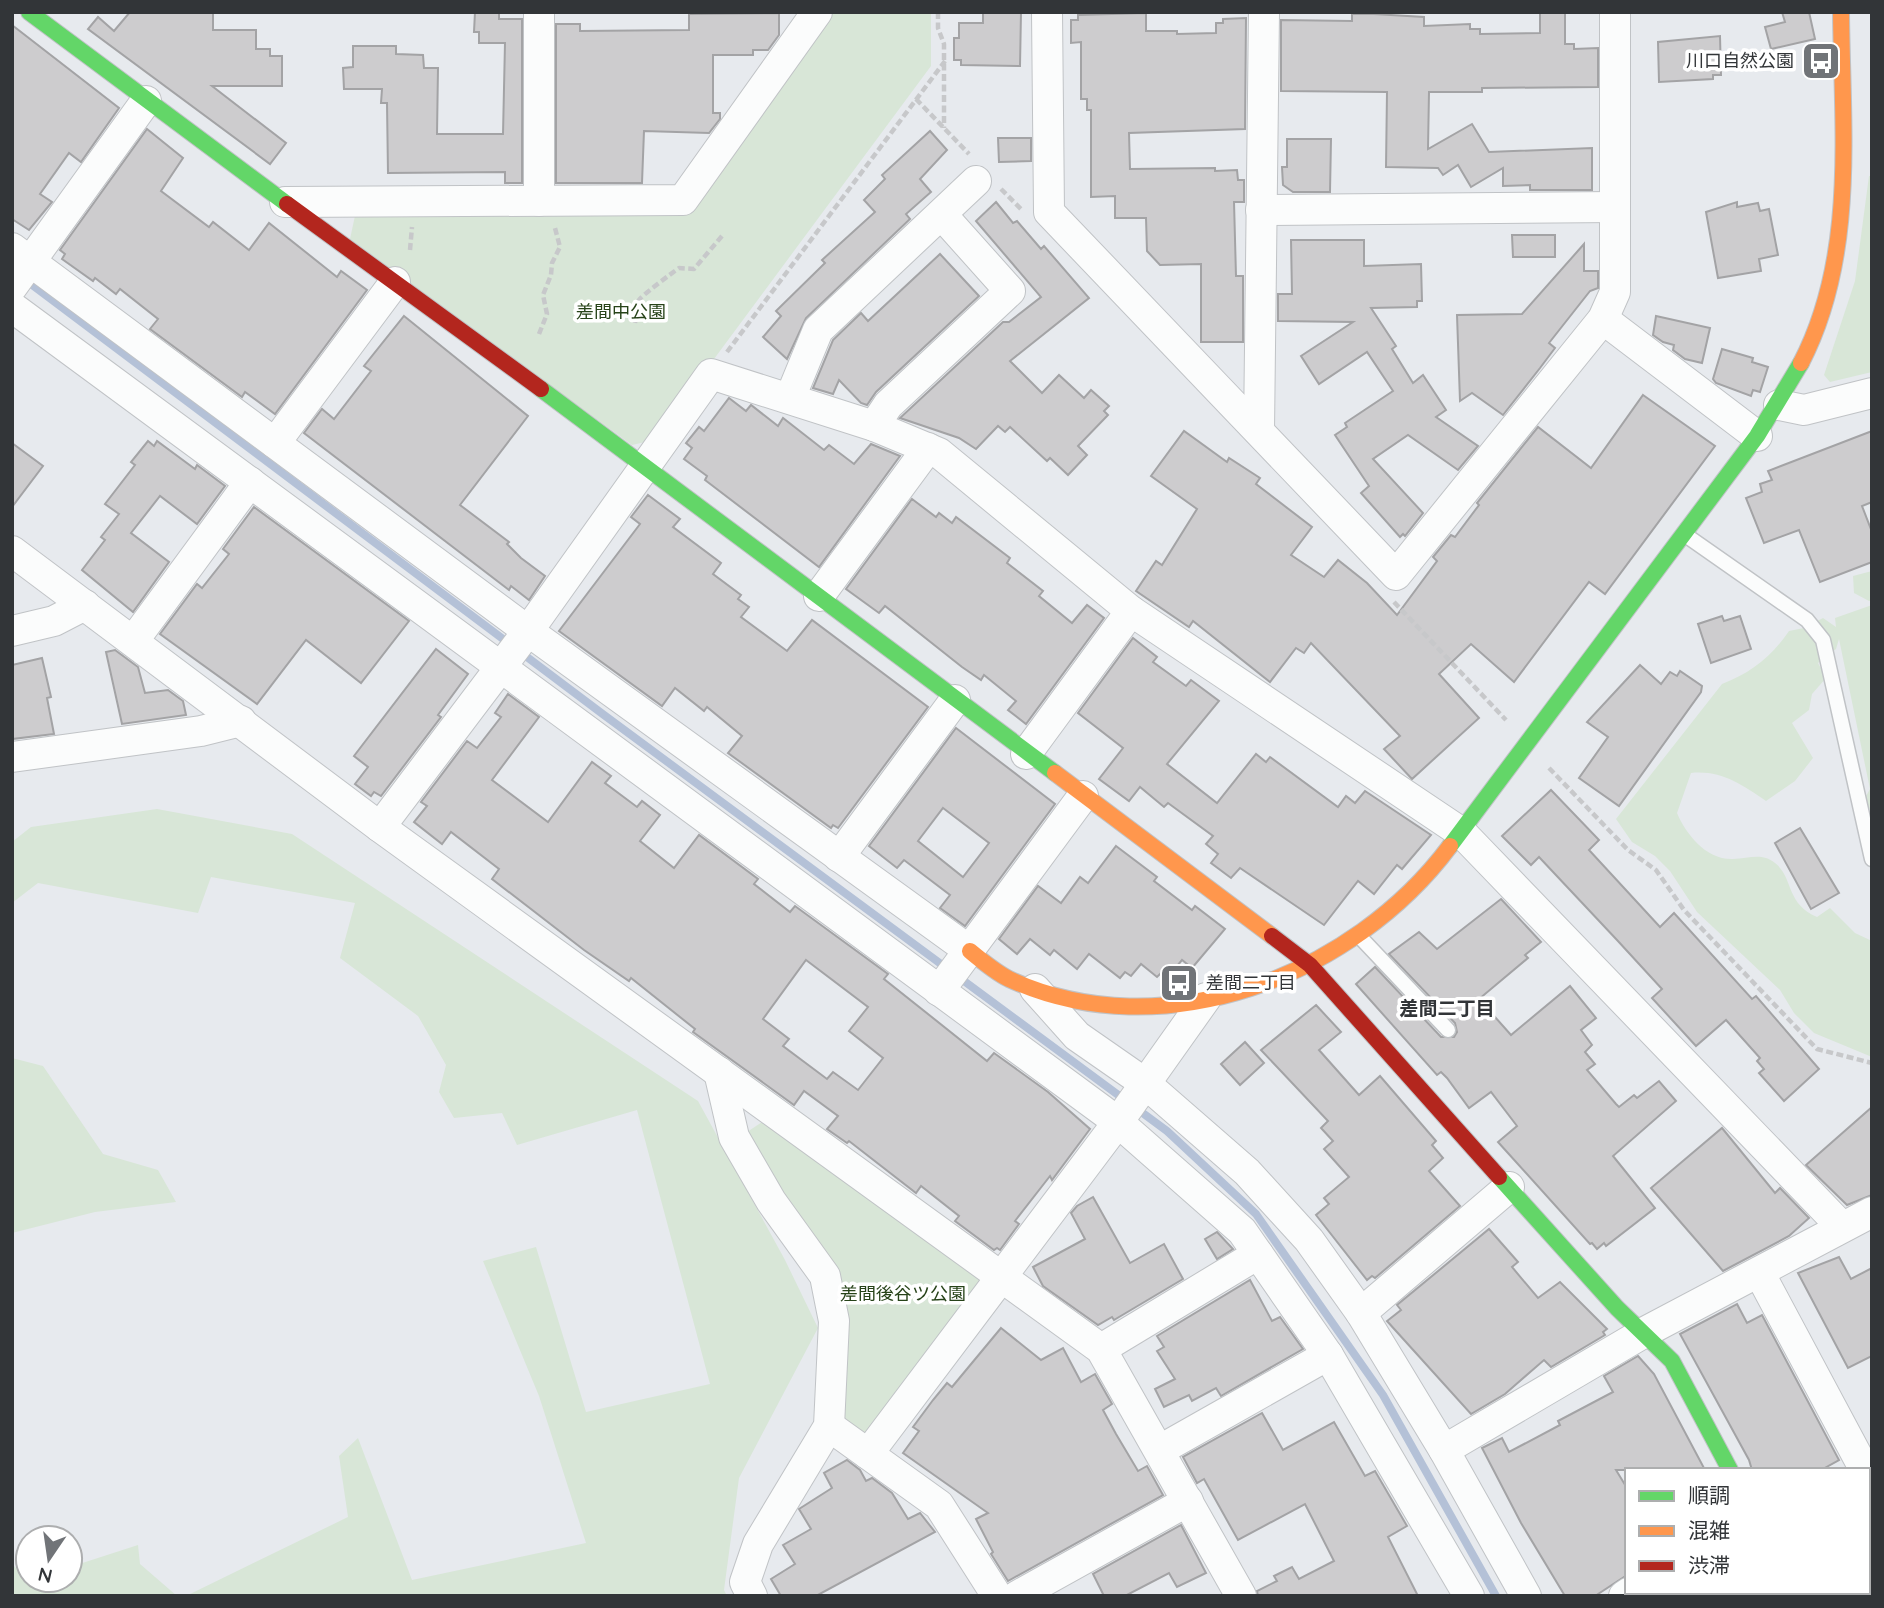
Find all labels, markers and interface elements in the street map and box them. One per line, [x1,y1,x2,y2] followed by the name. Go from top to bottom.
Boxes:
[1800,40,1842,82] bus stop icon: 川口自然公園
[1686,49,1794,72] place label: 川口自然公園
[576,300,666,323] park label: 差間中公園
[1158,962,1200,1004] bus stop icon: 差間二丁目
[1206,971,1296,994] place label: 差間二丁目
[1399,996,1495,1020] district label: 差間二丁目
[840,1282,966,1305] park label: 差間後谷ツ公園
[1625,1468,1870,1594] legend
[1688,1482,1730,1508] text: 順調
[1688,1517,1730,1543] text: 混雑
[14,1524,84,1594] north arrow
[1688,1552,1730,1578] text: 渋滞
[36,1562,55,1589] text: N

